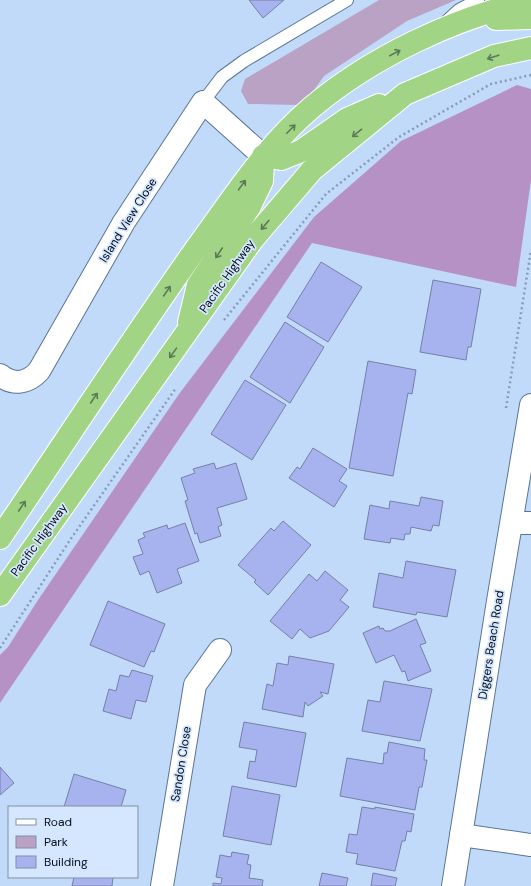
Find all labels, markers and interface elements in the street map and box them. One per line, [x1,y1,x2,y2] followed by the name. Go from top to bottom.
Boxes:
[389,49,401,57] one-way arrow
[487,54,500,61] one-way arrow
[286,124,295,134] one-way arrow
[351,129,362,138] one-way arrow
[96,175,161,265] street label: Island View Close
[238,179,247,190] one-way arrow
[261,219,270,230] one-way arrow
[196,236,259,316] street label: Pacific Highway
[214,247,222,259] one-way arrow
[163,285,171,296] one-way arrow
[169,347,177,358] one-way arrow
[90,393,99,404] one-way arrow
[7,500,71,580] street label: Pacific Highway
[18,501,26,512] one-way arrow
[474,589,508,701] street label: Diggers Beach Road
[167,725,195,803] street label: Sandon Close
[8,806,138,878] legend
[44,814,72,830] text: Road
[44,834,68,850] text: Park
[44,854,88,870] text: Building

